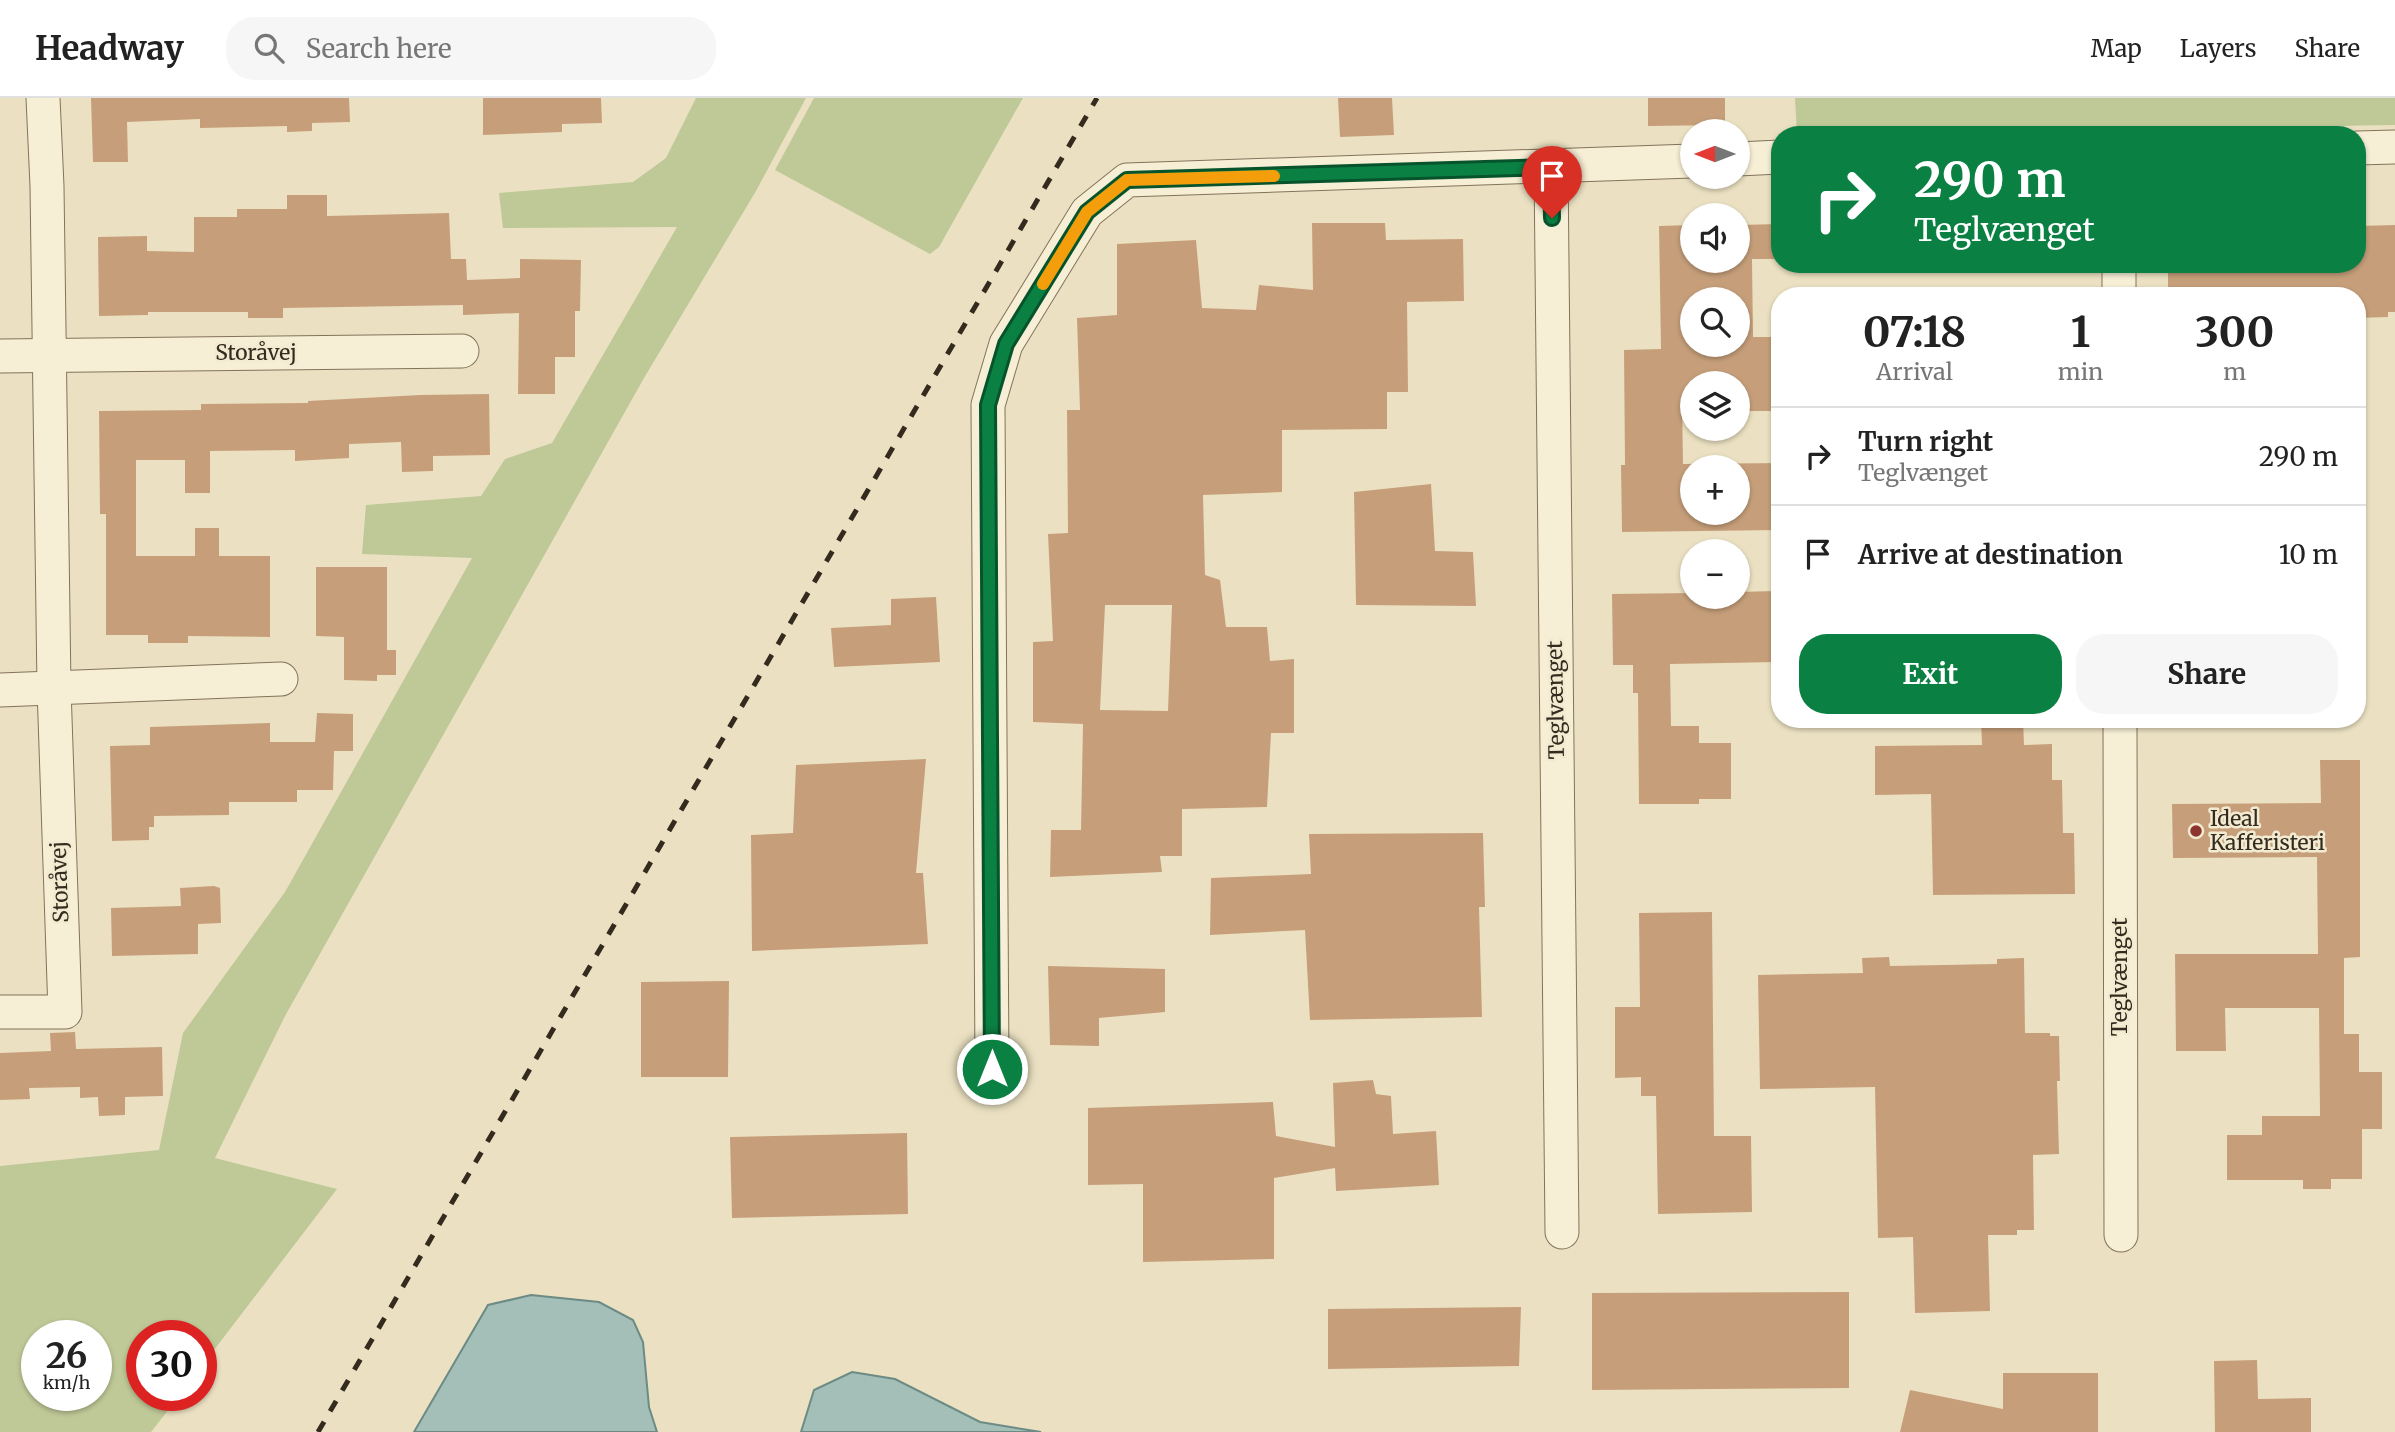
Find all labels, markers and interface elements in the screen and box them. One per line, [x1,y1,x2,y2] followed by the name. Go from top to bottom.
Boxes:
[226,17,716,80] search box
[35,28,184,69] text: Headway
[250,29,288,67] icon: search
[306,32,452,65] text: Search here
[2091,33,2142,64] text: Map
[2180,33,2256,64] text: Layers
[2294,33,2360,64] text: Share
[1680,119,1750,189] north arrow
[1680,119,1750,609] map controls
[1522,146,1582,218] pin
[1914,149,2066,210] text: 290 m
[1799,154,1890,245] icon: right
[1533,157,1571,195] icon: arrive
[1680,203,1750,273] button: sound
[1914,210,2095,250] text: Teglvænget
[1680,287,1750,357] button: search
[1863,306,1966,358] text: 07:18
[2071,306,2090,358] text: 1
[2195,306,2274,358] text: 300
[215,339,297,366] street label: Storåvej
[1876,357,1953,386] text: Arrival
[2058,357,2103,386] text: min
[2223,357,2246,386] text: m
[1680,371,1750,441] button: layers
[1858,425,1993,458] text: Turn right
[1799,437,1837,475] icon: right
[2259,440,2338,473] text: 290 m
[1680,455,1750,525] button: +
[1858,458,1988,487] text: Teglvænget
[1799,535,1837,573] icon: arrive
[1858,538,2123,571] text: Arrive at destination
[2279,538,2338,571] text: 10 m
[1680,539,1750,609] button: −
[1799,634,2062,714] button: Exit
[2076,634,2338,714] button: Share
[1541,640,1570,760] street label: Teglvænget
[2210,805,2325,856] place label: Ideal Kafferisteri
[2188,823,2204,839] marker: Ideal Kafferisteri
[45,841,74,923] street label: Storåvej
[2106,918,2133,1036] street label: Teglvænget
[955,1032,1029,1106] position arrow
[126,1320,217,1411] speed limit sign: 30
[46,1334,87,1378] text: 26
[43,1371,90,1394] text: km/h

